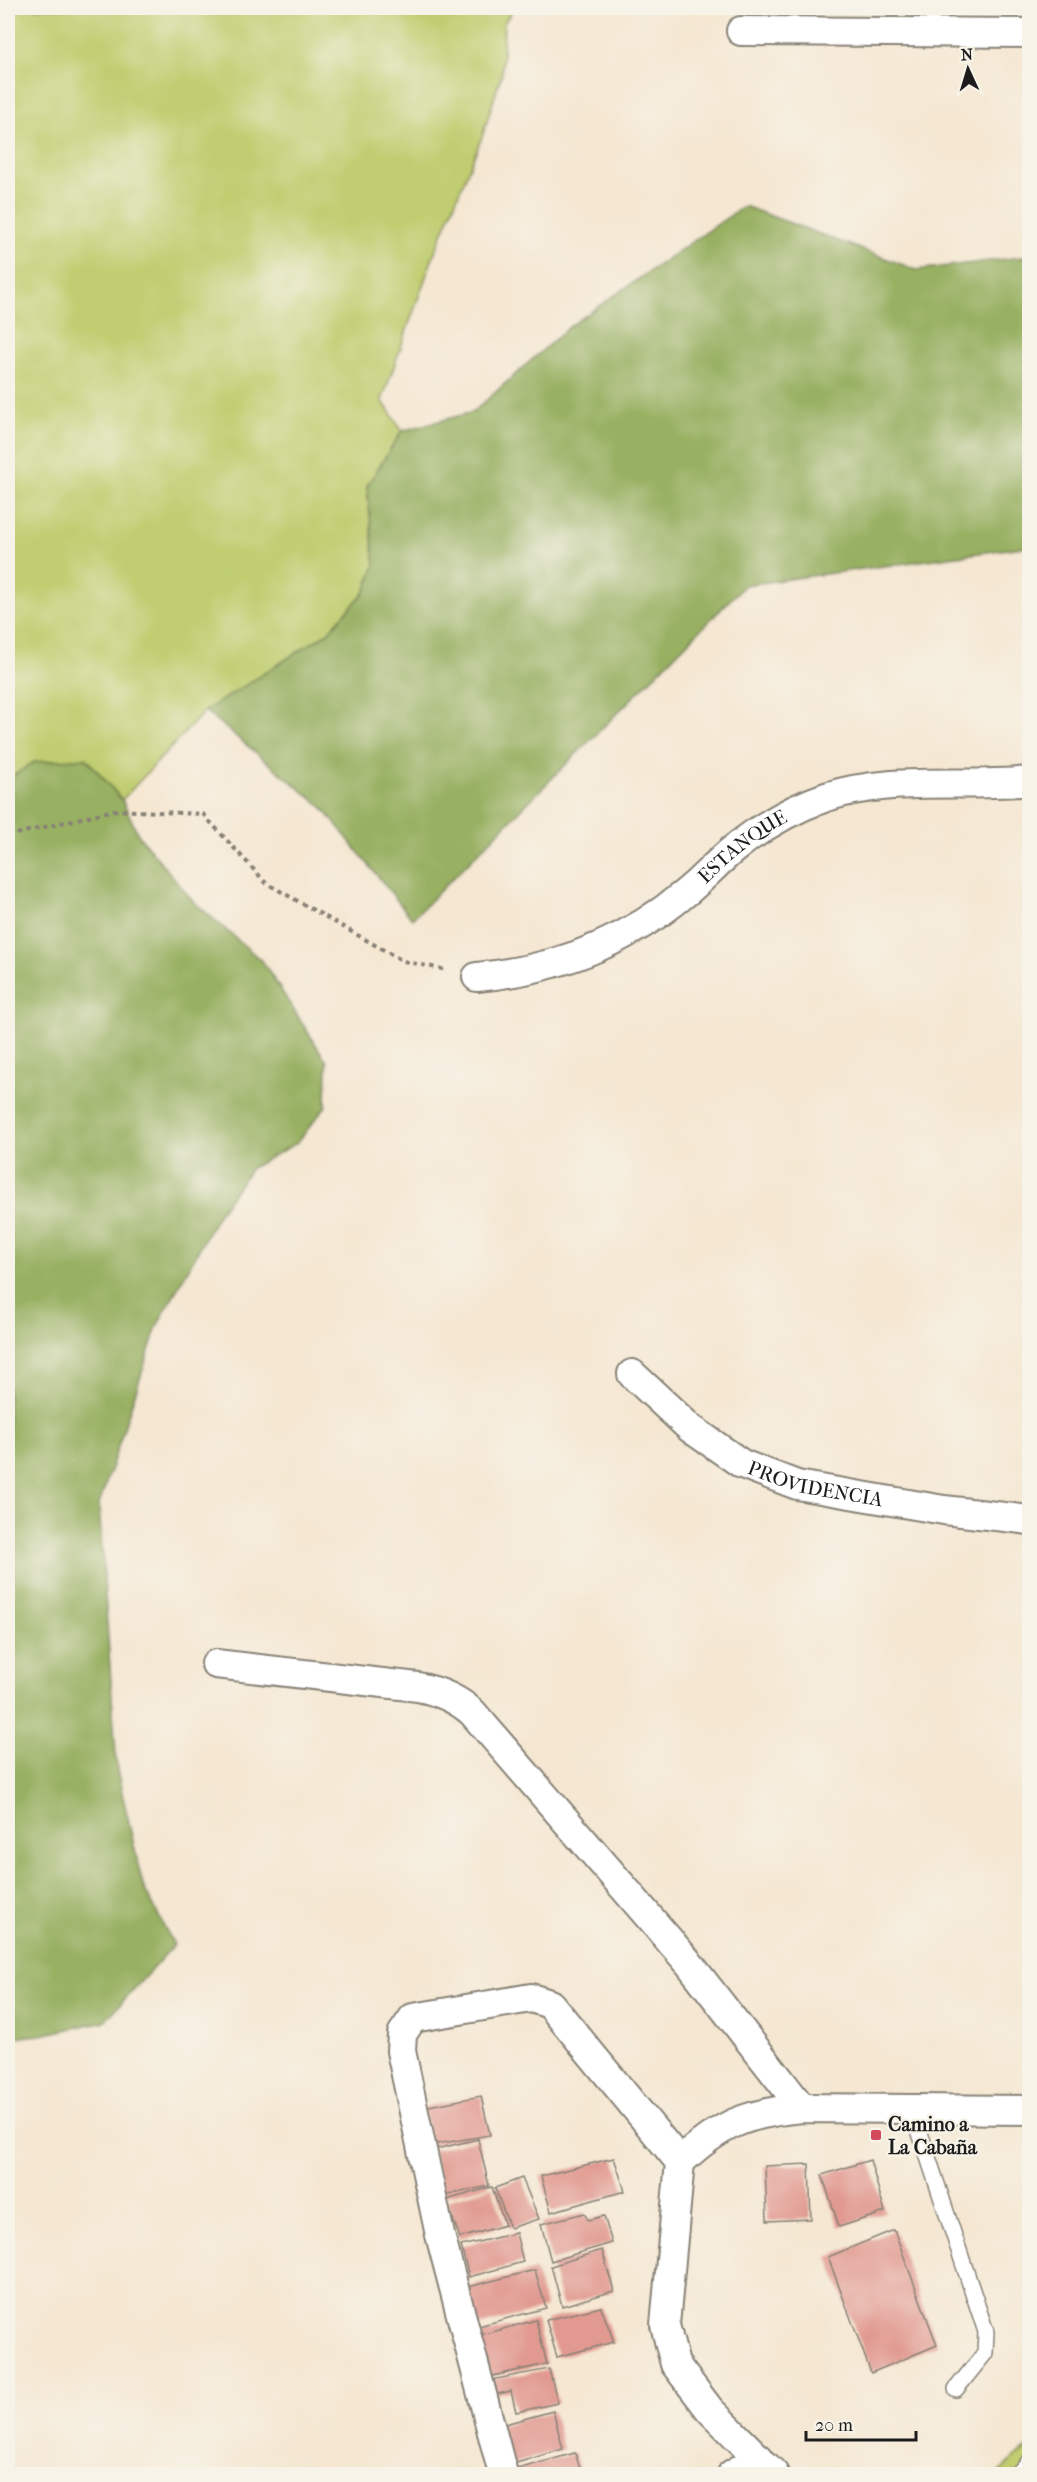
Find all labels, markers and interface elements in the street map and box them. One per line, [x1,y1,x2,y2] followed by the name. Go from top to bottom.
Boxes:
[938,39,998,99] north arrow
[960,45,975,64] text: N
[693,805,791,888] street label: ESTANQUE
[744,1456,886,1512] street label: PROVIDENCIA
[888,2113,978,2159] place label: Camino a La Cabaña
[869,2128,883,2142] marker: Camino a La Cabaña
[806,2404,916,2442] scale bar
[815,2415,853,2436] text: 20 m

